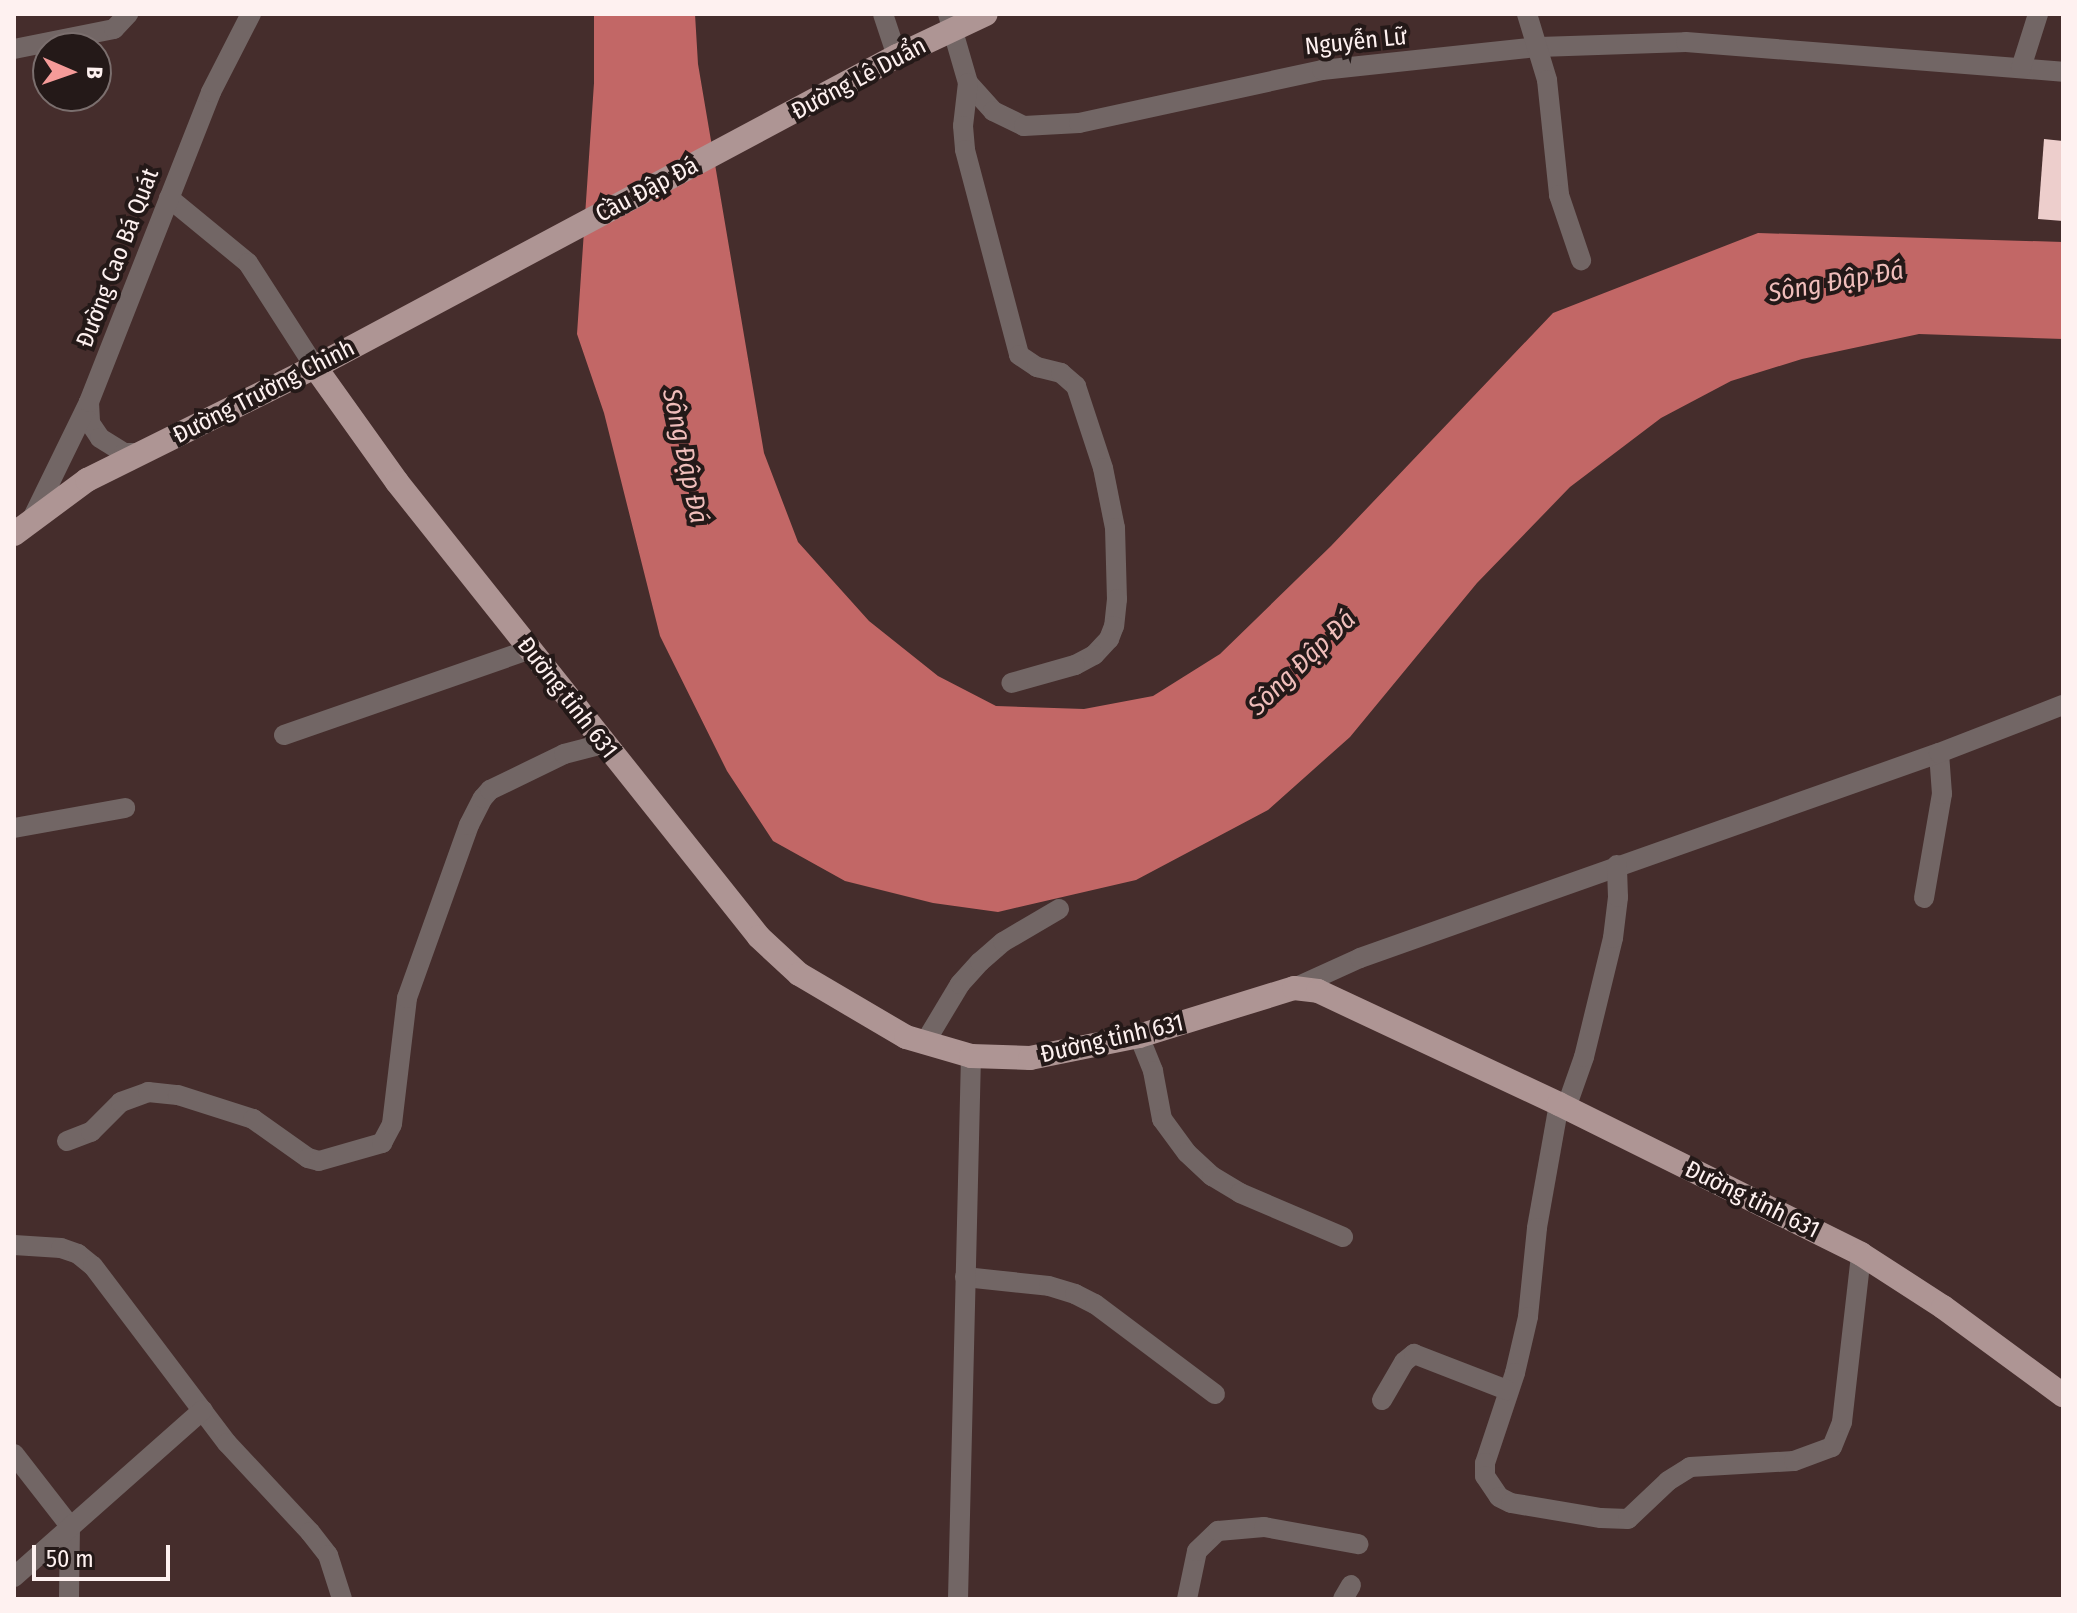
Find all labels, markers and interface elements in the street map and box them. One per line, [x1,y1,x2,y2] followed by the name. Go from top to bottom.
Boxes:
[1304,22,1408,62] street label: Nguyễn Lữ
[32,32,112,112] north arrow
[787,32,931,126] street label: Đường Lê Duẩn
[81,66,108,79] text: B
[591,151,703,229] street label: Cầu Đập Đá
[71,164,165,352] street label: Đường Cao Bá Quát
[1766,255,1906,309] water label: Sông Đập Đá
[169,334,359,450] street label: Đường Trường Chinh
[655,386,715,526] water label: Sông Đập Đá
[1242,604,1362,722] water label: Sông Đập Đá
[511,632,623,764] street label: Đường tỉnh 631
[1038,1009,1186,1069] street label: Đường tỉnh 631
[1680,1155,1824,1245] street label: Đường tỉnh 631
[36,1529,174,1579] scale bar
[46,1545,94,1573] text: 50 m

